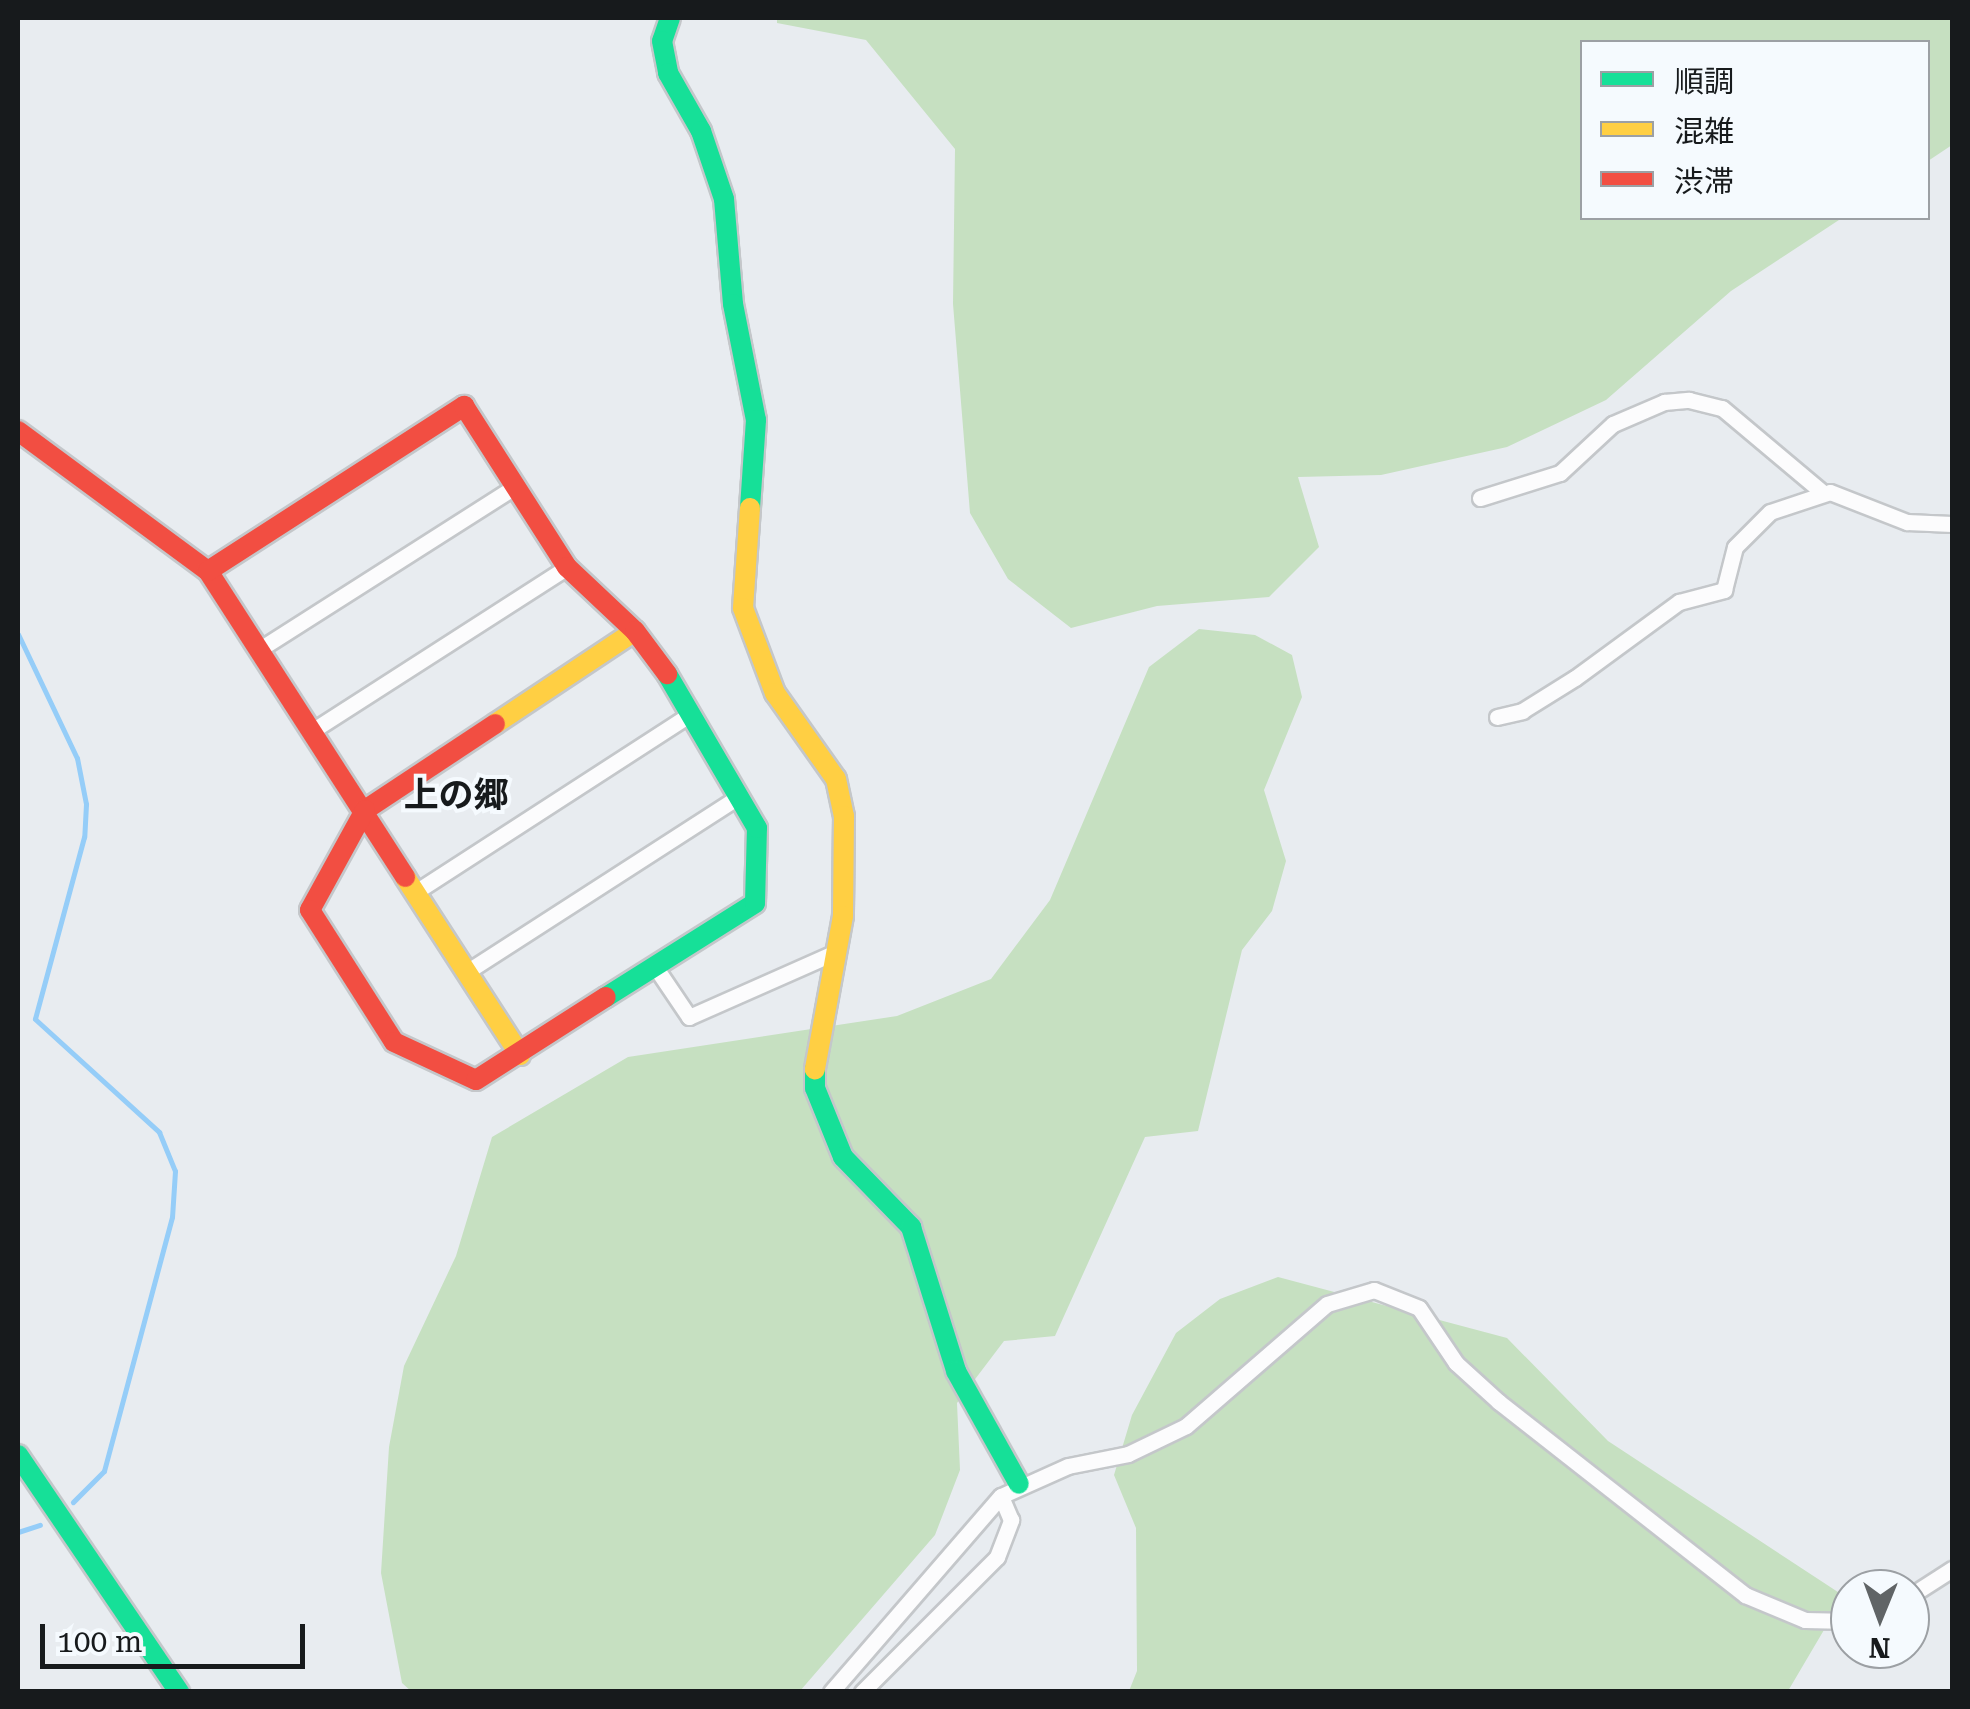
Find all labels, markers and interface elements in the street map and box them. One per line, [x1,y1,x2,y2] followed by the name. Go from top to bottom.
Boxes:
[1580,40,1930,220] legend
[1674,64,1734,99] text: 順調
[1674,114,1734,149] text: 混雑
[1674,164,1734,199] text: 渋滞
[404,775,508,817] district label: 上の郷
[1830,1569,1930,1669] north arrow
[45,1604,310,1666] scale bar
[57,1624,142,1659] text: 100 m
[1868,1631,1891,1664] text: N

